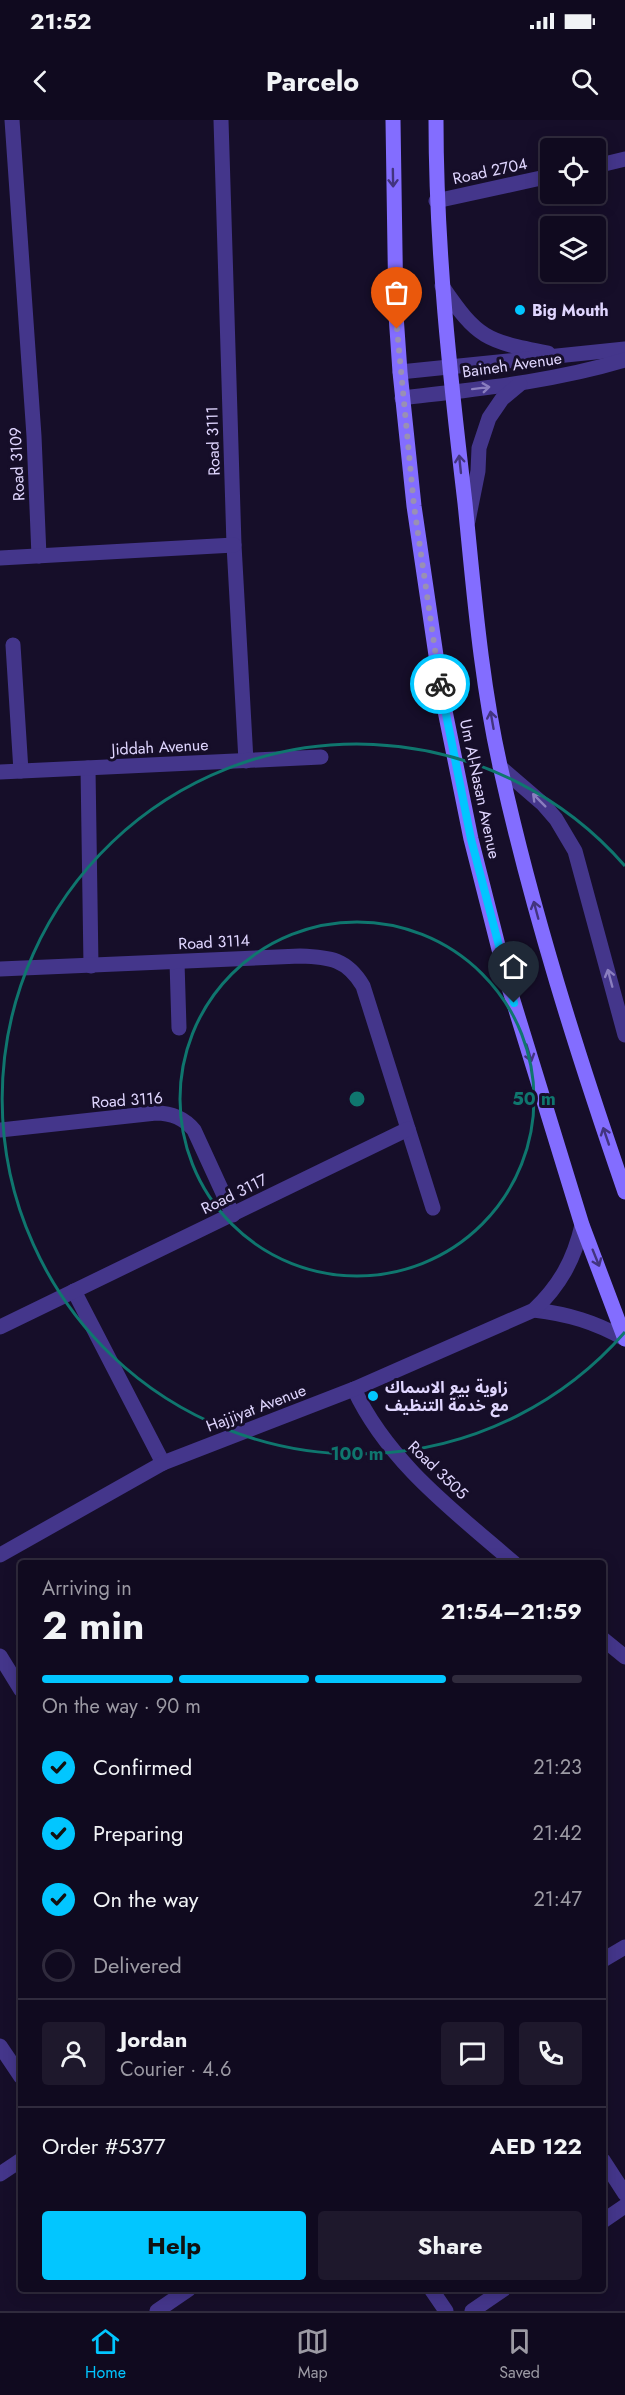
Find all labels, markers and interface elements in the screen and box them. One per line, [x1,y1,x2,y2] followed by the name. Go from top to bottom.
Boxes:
[30,5,91,37] text: 21:52
[266,62,359,101] text: Parcelo
[24,65,57,98] icon: back
[568,65,601,98] icon: search
[540,138,606,282] map controls
[540,138,606,204] button: locate
[451,152,529,190] street label: Road 2704
[387,168,399,188] one-way arrow
[540,216,606,282] button: layers
[371,267,422,329] pin
[380,276,413,309] icon: bag
[532,299,609,322] place label: Big Mouth
[513,303,527,317] marker: Big Mouth
[461,347,563,383] street label: Baineh Avenue
[471,382,491,393] one-way arrow
[200,406,226,476] street label: Road 3111
[4,426,30,502] street label: Road 3109
[454,455,465,475] one-way arrow
[410,654,470,714] courier
[424,668,457,701] icon: bike
[486,711,497,731] one-way arrow
[454,717,506,861] street label: Um Al-Nasan Avenue
[109,733,209,761] street label: Jiddah Avenue
[531,792,546,807] one-way arrow
[529,901,541,920] one-way arrow
[178,929,250,955] street label: Road 3114
[488,941,539,1003] pin
[497,950,530,983] icon: home
[603,969,615,988] one-way arrow
[524,1043,535,1062] one-way arrow
[90,1086,164,1114] street label: Road 3116
[512,1086,556,1112] text: 50 m
[347,1089,367,1109] centre of rings
[600,1127,611,1146] one-way arrow
[197,1168,271,1220] street label: Road 3117
[591,1248,602,1267] one-way arrow
[385,1376,509,1418] place label: زاوية بيع الاسماك مع خدمة التنظيف
[203,1378,309,1438] street label: Hajjiyat Avenue
[366,1389,380,1403] marker: زاوية بيع الاسماك مع خدمة التنظيف
[403,1435,473,1505] street label: Road 3505
[330,1441,384,1467] text: 100 m
[42,1574,132,1603] text: Arriving in
[441,1595,582,1627] text: 21:54–21:59
[42,1597,144,1654] text: 2 min
[42,1692,201,1721] text: On the way · 90 m
[42,1751,75,1784] icon: check
[93,1751,192,1783] text: Confirmed
[533,1753,582,1782] text: 21:23
[42,1817,75,1850] icon: check
[93,1817,184,1849] text: Preparing
[533,1819,582,1848] text: 21:42
[42,1883,75,1916] icon: check
[93,1883,198,1915] text: On the way
[533,1885,582,1914] text: 21:47
[93,1949,182,1981] text: Delivered
[42,2022,105,2085] button: person
[441,2022,504,2085] button: chat
[519,2022,582,2085] button: phone
[120,2023,187,2055] text: Jordan
[120,2055,232,2084] text: Courier · 4.6
[42,2130,165,2162] text: Order #5377
[490,2130,582,2162] text: AED 122
[42,2211,306,2280] button: Help
[318,2211,582,2280] button: Share
[85,2325,126,2384] tab: Home
[296,2325,329,2384] tab: Map
[499,2325,540,2384] tab: Saved

